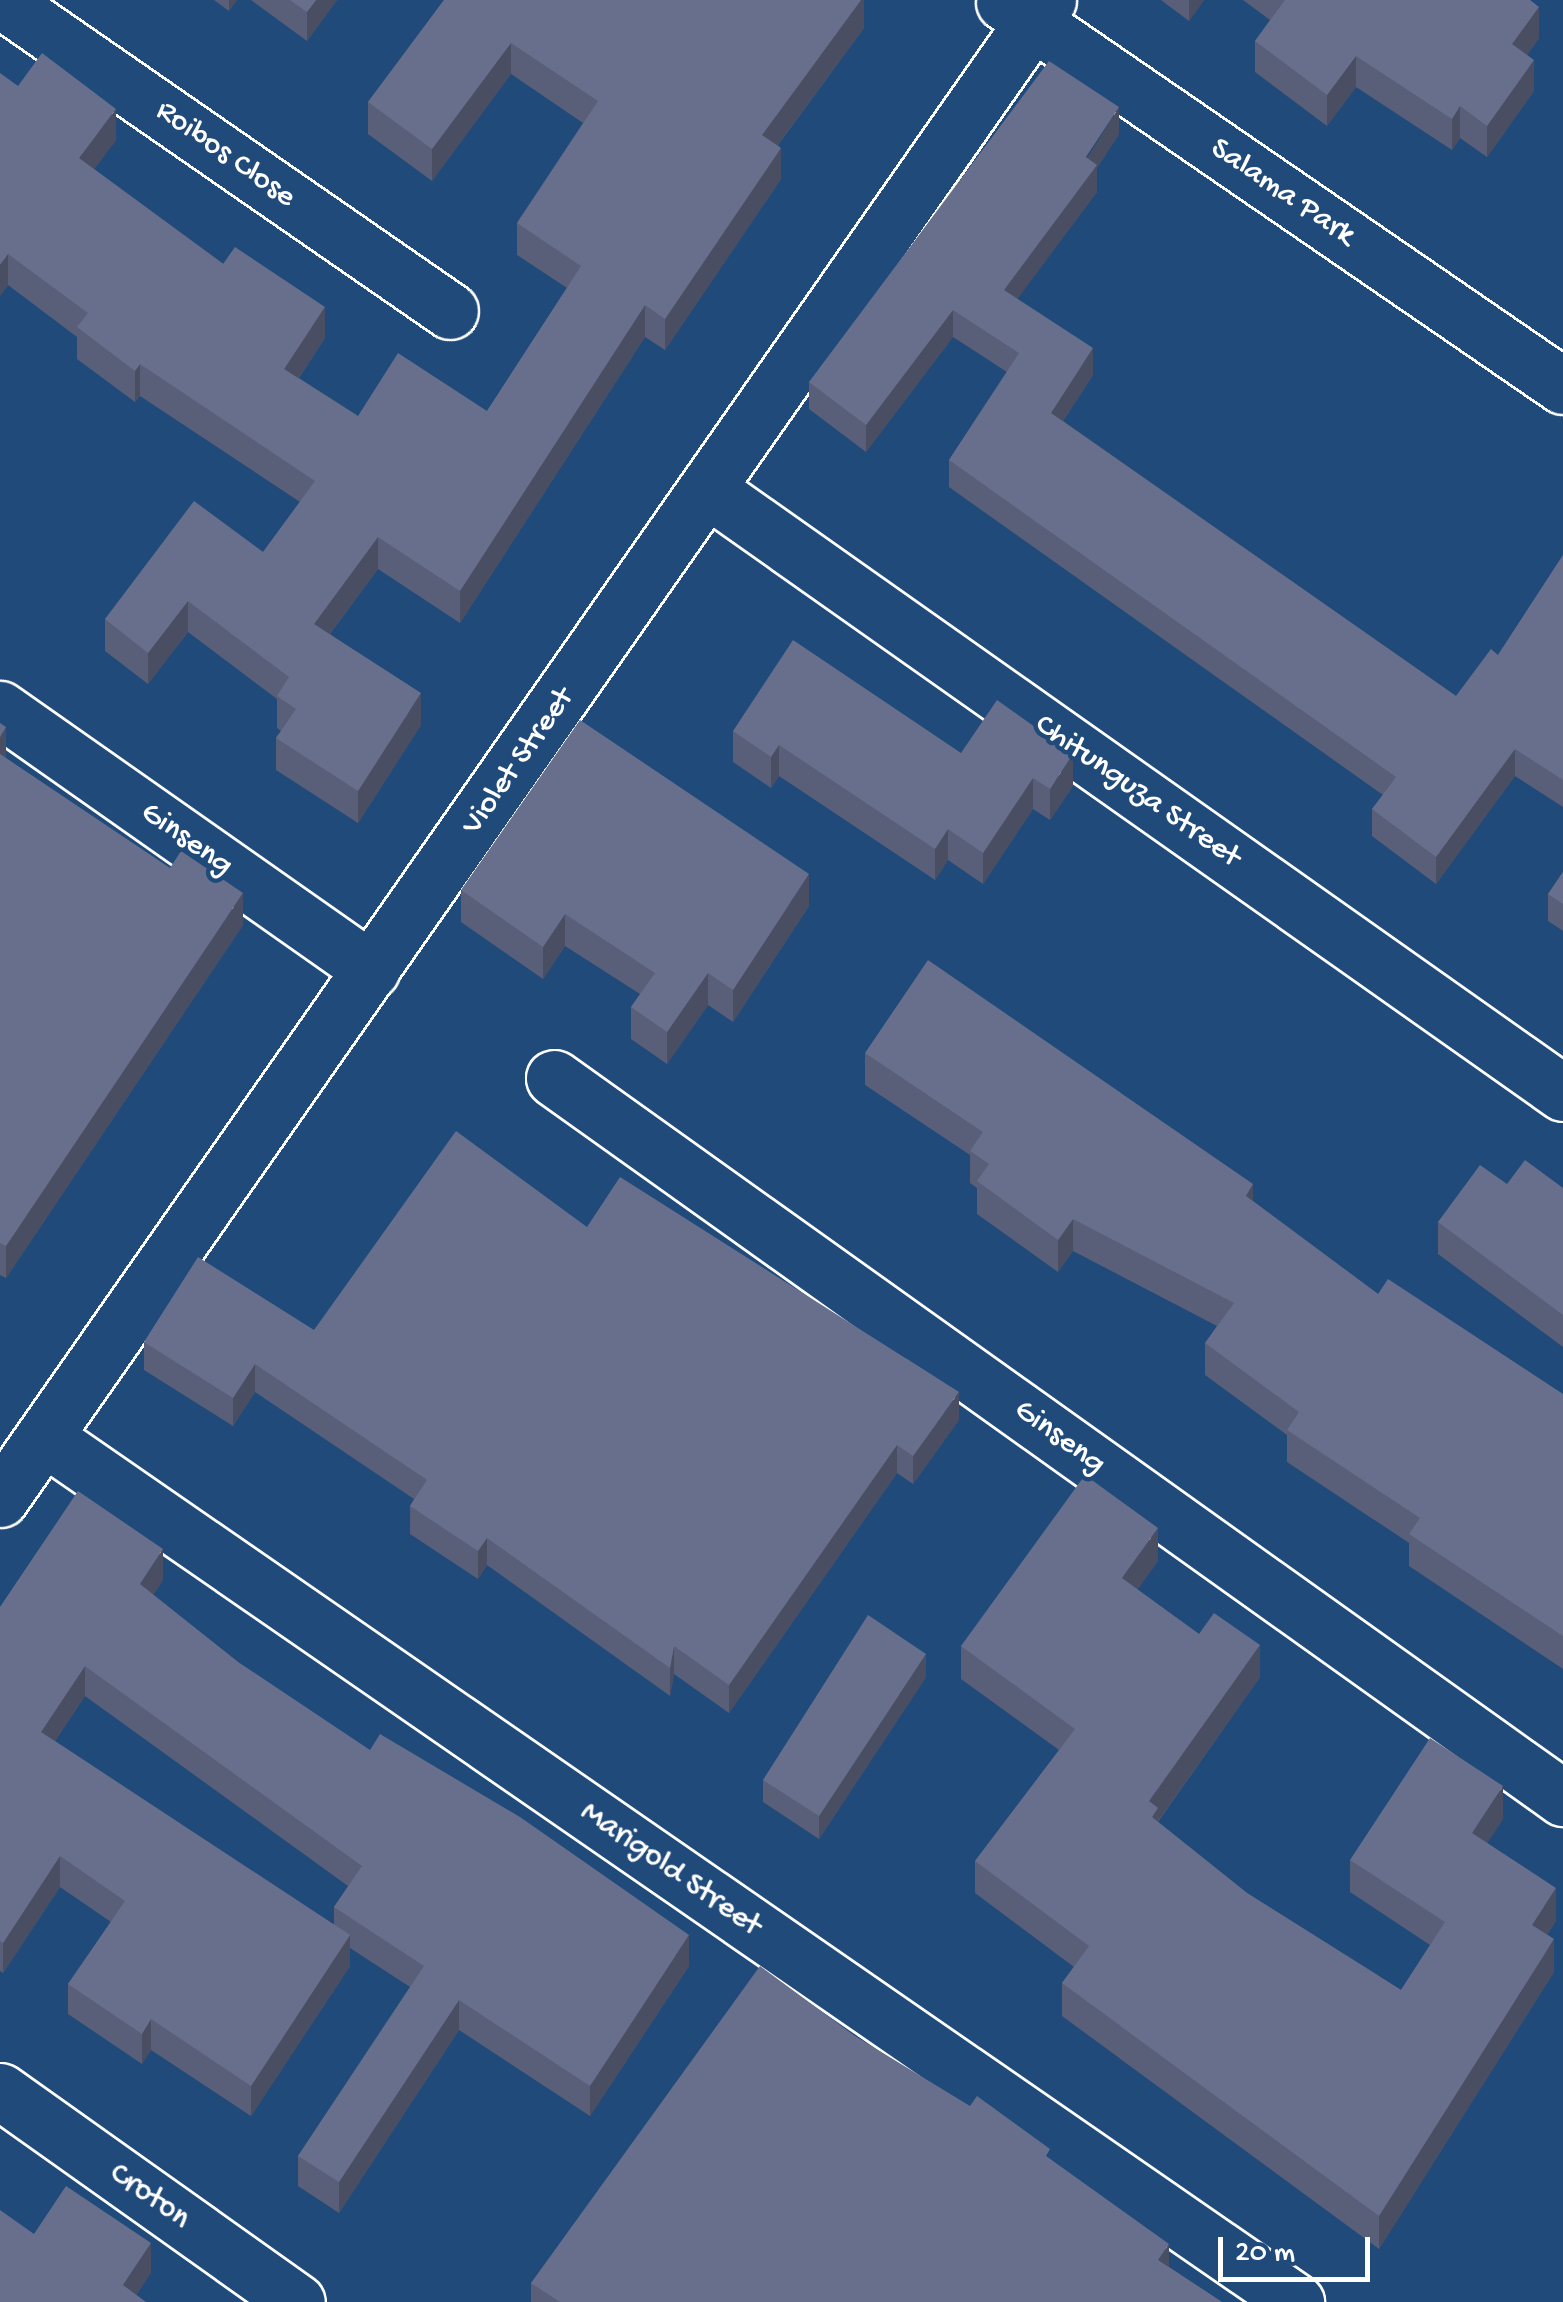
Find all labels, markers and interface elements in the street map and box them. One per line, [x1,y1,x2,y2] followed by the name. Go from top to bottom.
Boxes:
[147,93,303,217] street label: Roibos Close
[1202,131,1362,255] street label: Salama Park
[454,681,584,843] street label: Violet Street
[1027,707,1247,877] street label: Chitunguza Street
[132,794,240,886] street label: Ginseng
[1006,1392,1112,1484] street label: Ginseng
[572,1794,768,1946] street label: Marigold Street
[101,2155,197,2239] street label: Croton
[1223,2217,1376,2279] scale bar
[1235,2237,1295,2272] text: 20 m

